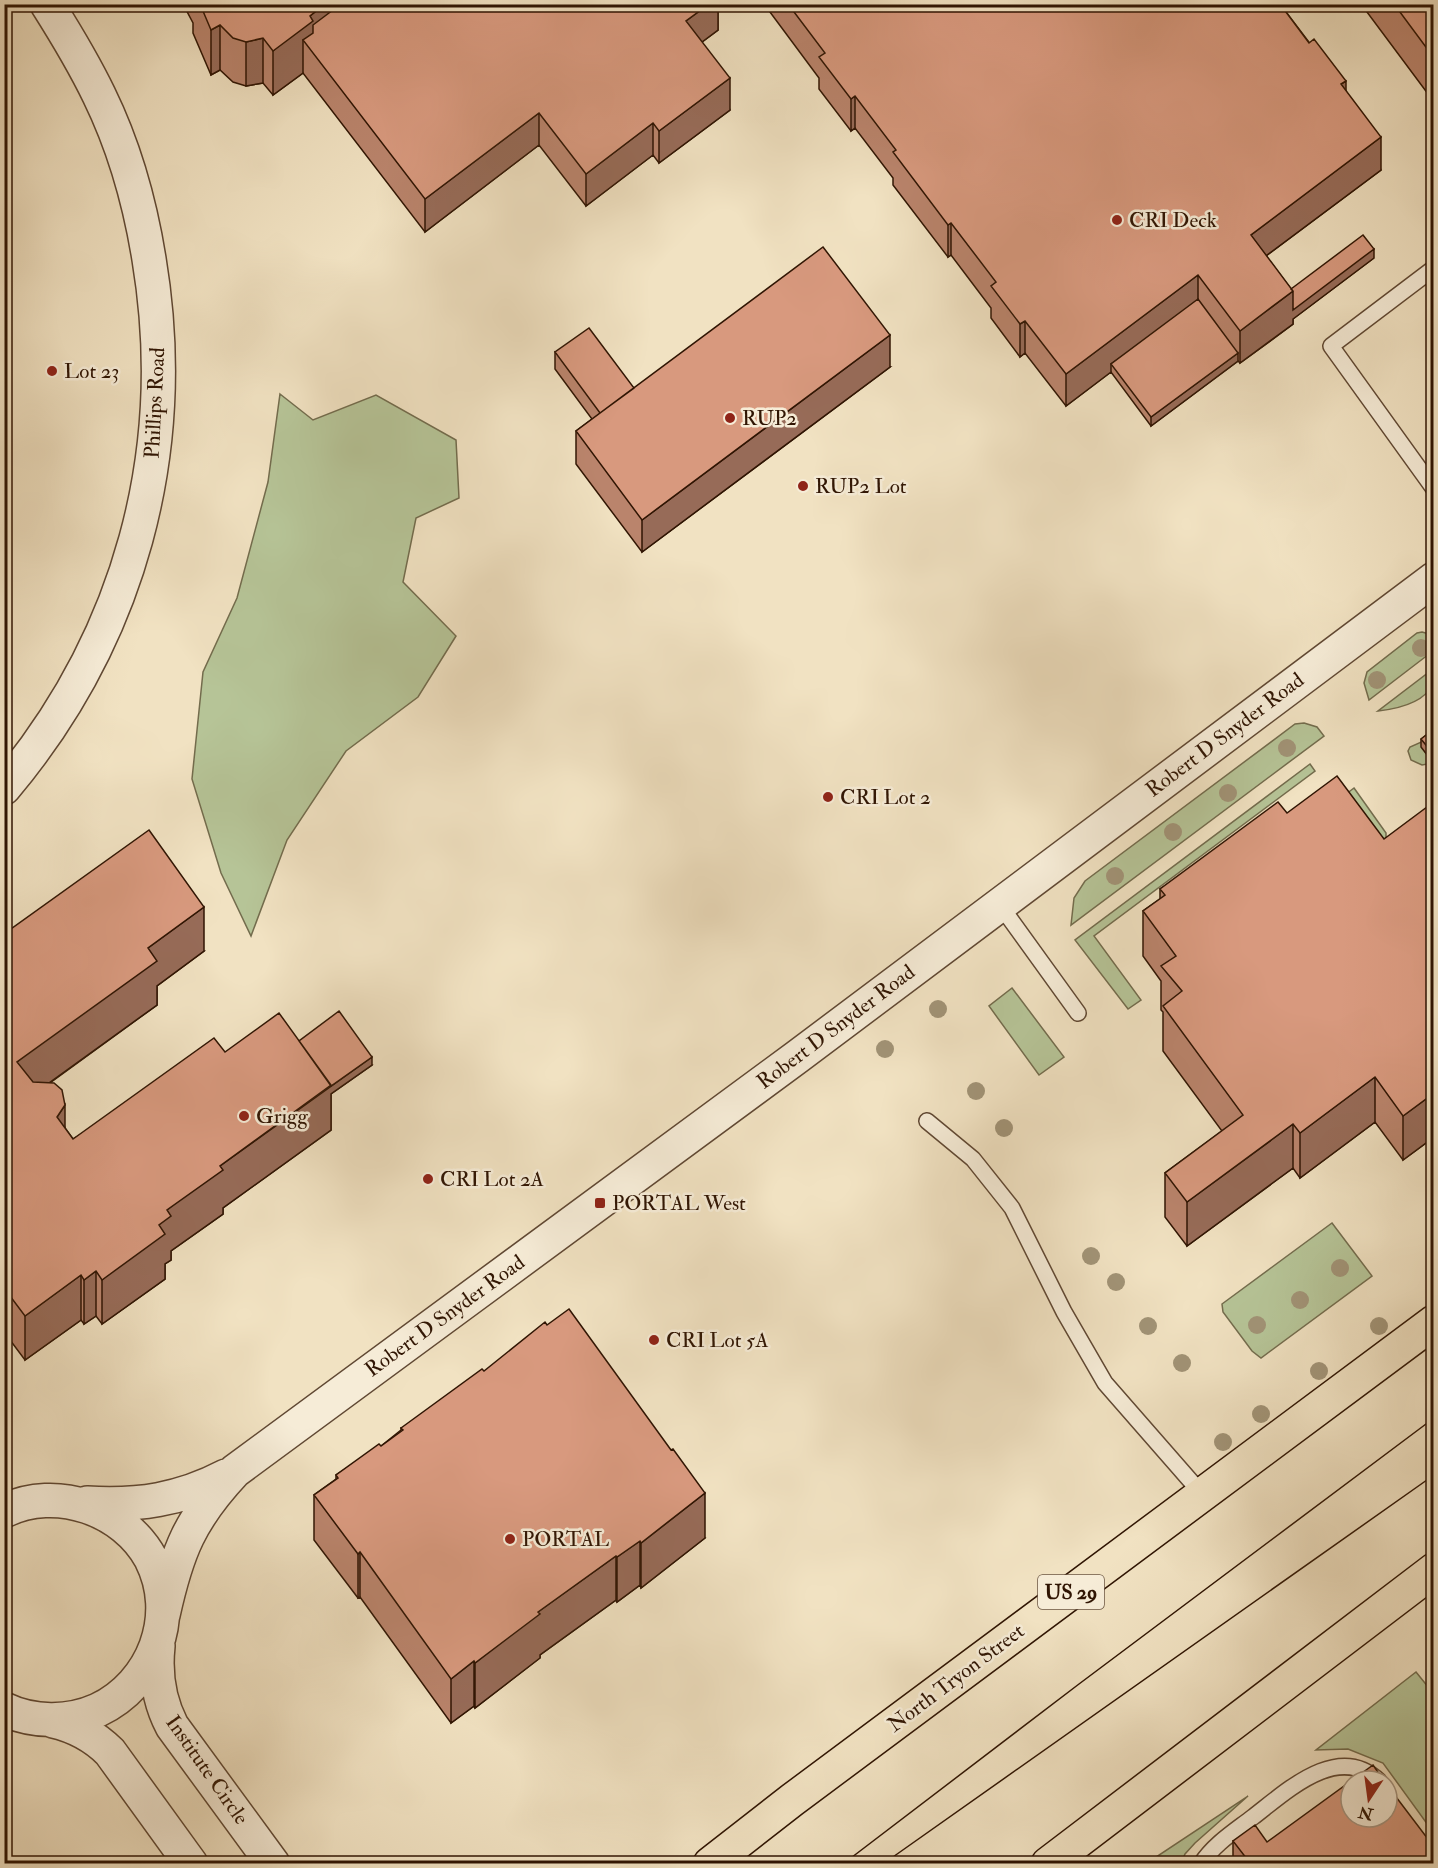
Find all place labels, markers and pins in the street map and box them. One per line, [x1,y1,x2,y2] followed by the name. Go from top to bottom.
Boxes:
[1129,207,1217,234] place label: CRI Deck
[1110,213,1124,227] marker: CRI Deck
[64,358,119,385] place label: Lot 23
[45,364,59,378] marker: Lot 23
[742,405,797,432] place label: RUP2
[723,411,737,425] marker: RUP2
[815,473,907,500] place label: RUP2 Lot
[796,479,810,493] marker: RUP2 Lot
[840,784,931,811] place label: CRI Lot 2
[821,790,835,804] marker: CRI Lot 2
[256,1103,308,1130] place label: Grigg
[237,1109,251,1123] marker: Grigg
[440,1166,544,1193] place label: CRI Lot 2A
[421,1172,435,1186] marker: CRI Lot 2A
[612,1190,746,1217] place label: PORTAL West
[593,1196,607,1210] marker: PORTAL West
[666,1327,769,1354] place label: CRI Lot 5A
[647,1333,661,1347] marker: CRI Lot 5A
[522,1526,609,1553] place label: PORTAL
[503,1532,517,1546] marker: PORTAL

